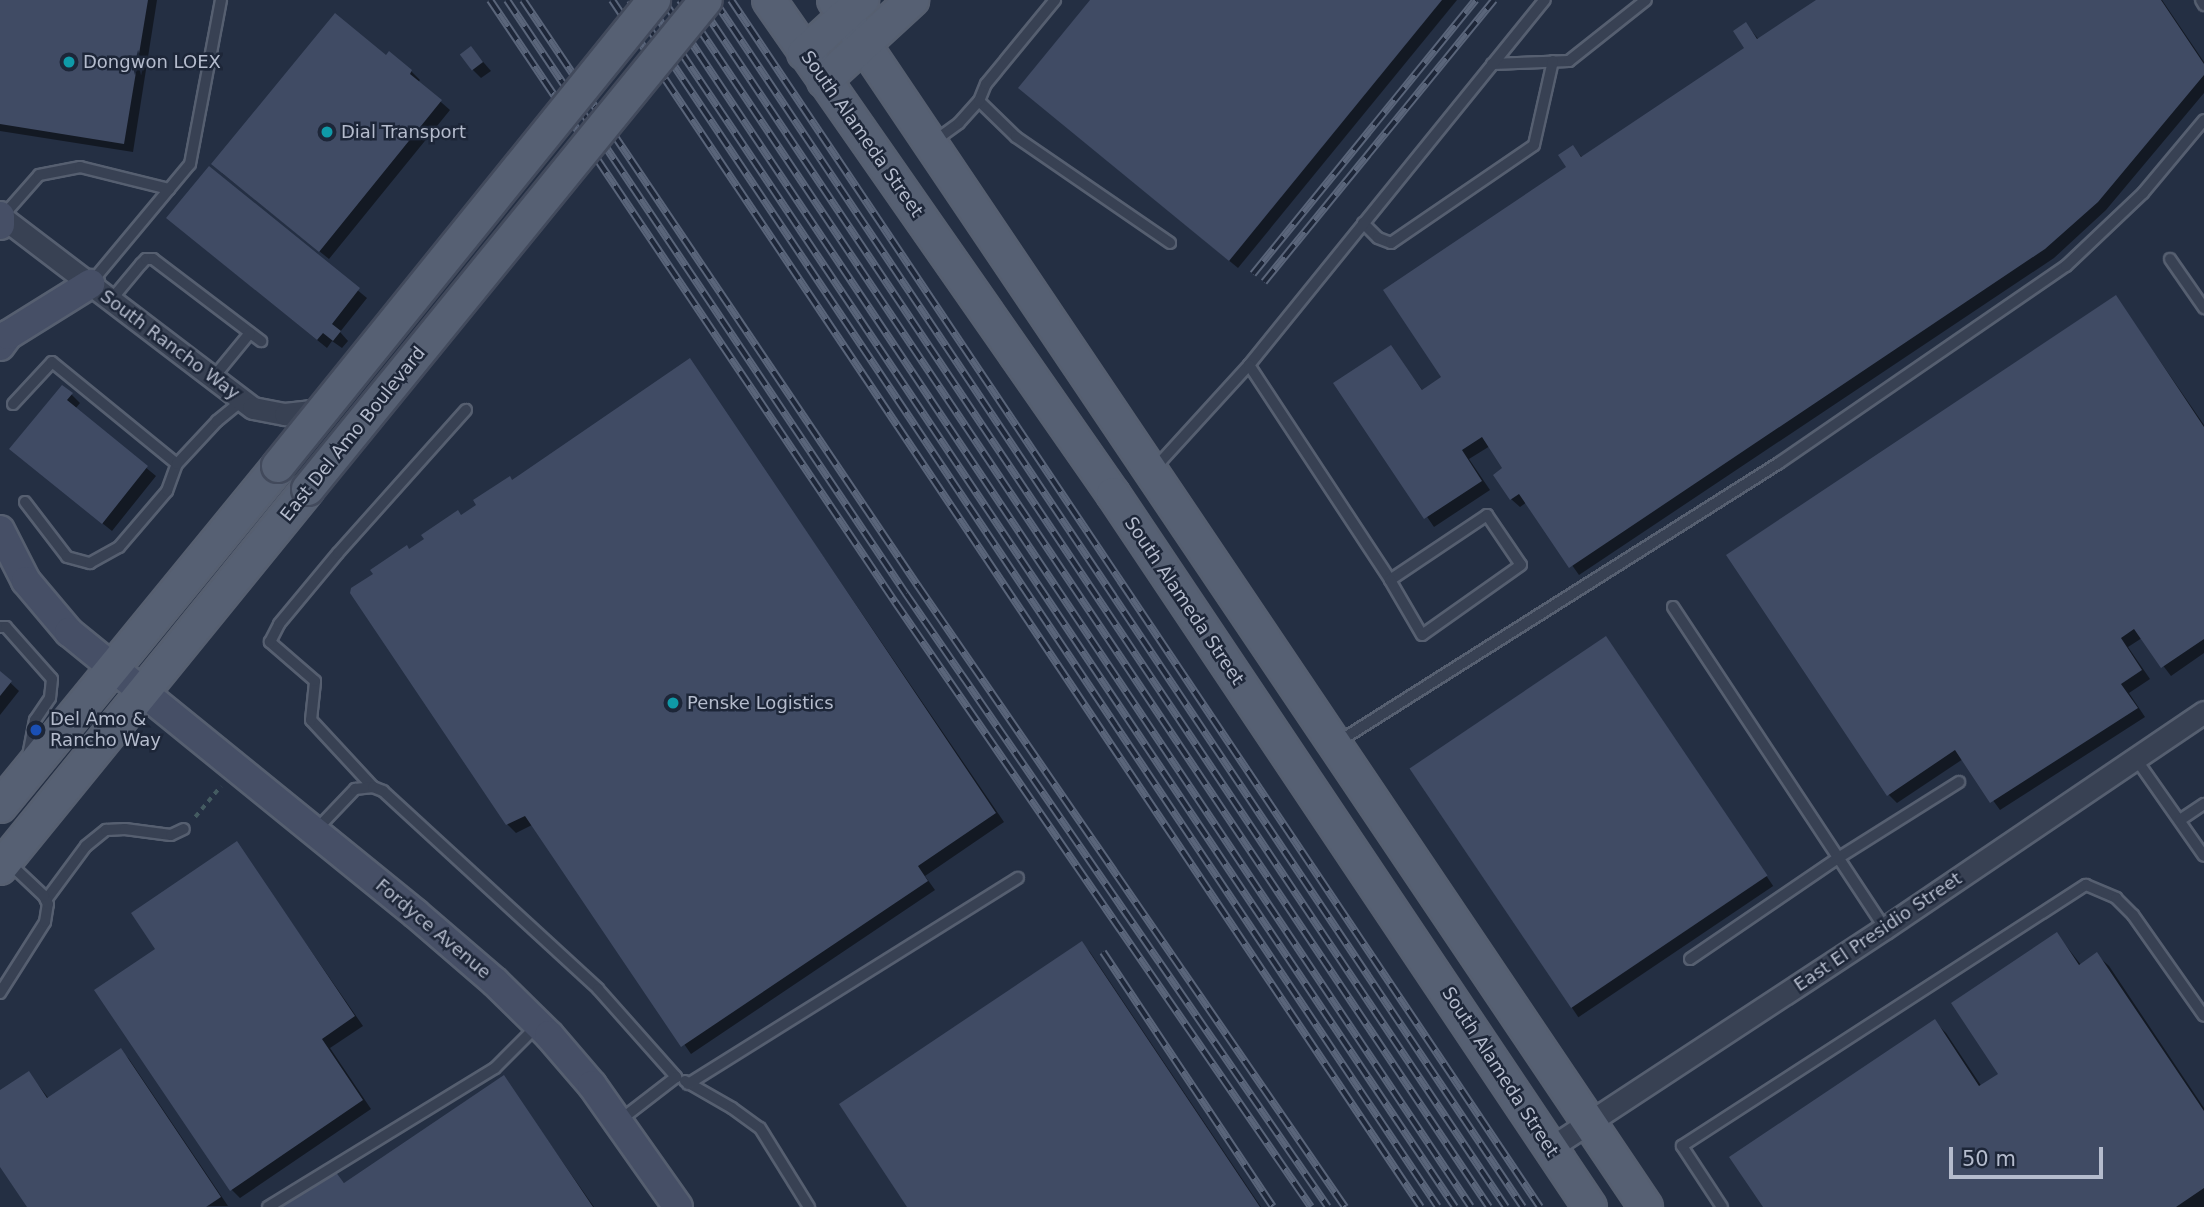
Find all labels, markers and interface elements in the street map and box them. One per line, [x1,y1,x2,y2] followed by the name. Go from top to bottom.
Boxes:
[796,47,928,221] street label: South Alameda Street
[83,51,221,73] place label: Dongwon LOEX
[61,54,77,70] marker: Dongwon LOEX
[341,121,466,143] place label: Dial Transport
[319,124,335,140] marker: Dial Transport
[96,286,244,404] street label: South Rancho Way
[276,343,430,525] street label: East Del Amo Boulevard
[1120,513,1248,689] street label: South Alameda Street
[687,692,834,714] place label: Penske Logistics
[665,695,681,711] marker: Penske Logistics
[50,709,161,752] place label: Del Amo & Rancho Way
[28,722,44,738] marker: Del Amo & Rancho Way
[1790,868,1966,996] street label: East El Presidio Street
[371,875,495,983] street label: Fordyce Avenue
[1437,983,1563,1161] street label: South Alameda Street
[1952,1134,2106,1178] scale bar
[1962,1147,2016,1171] text: 50 m

